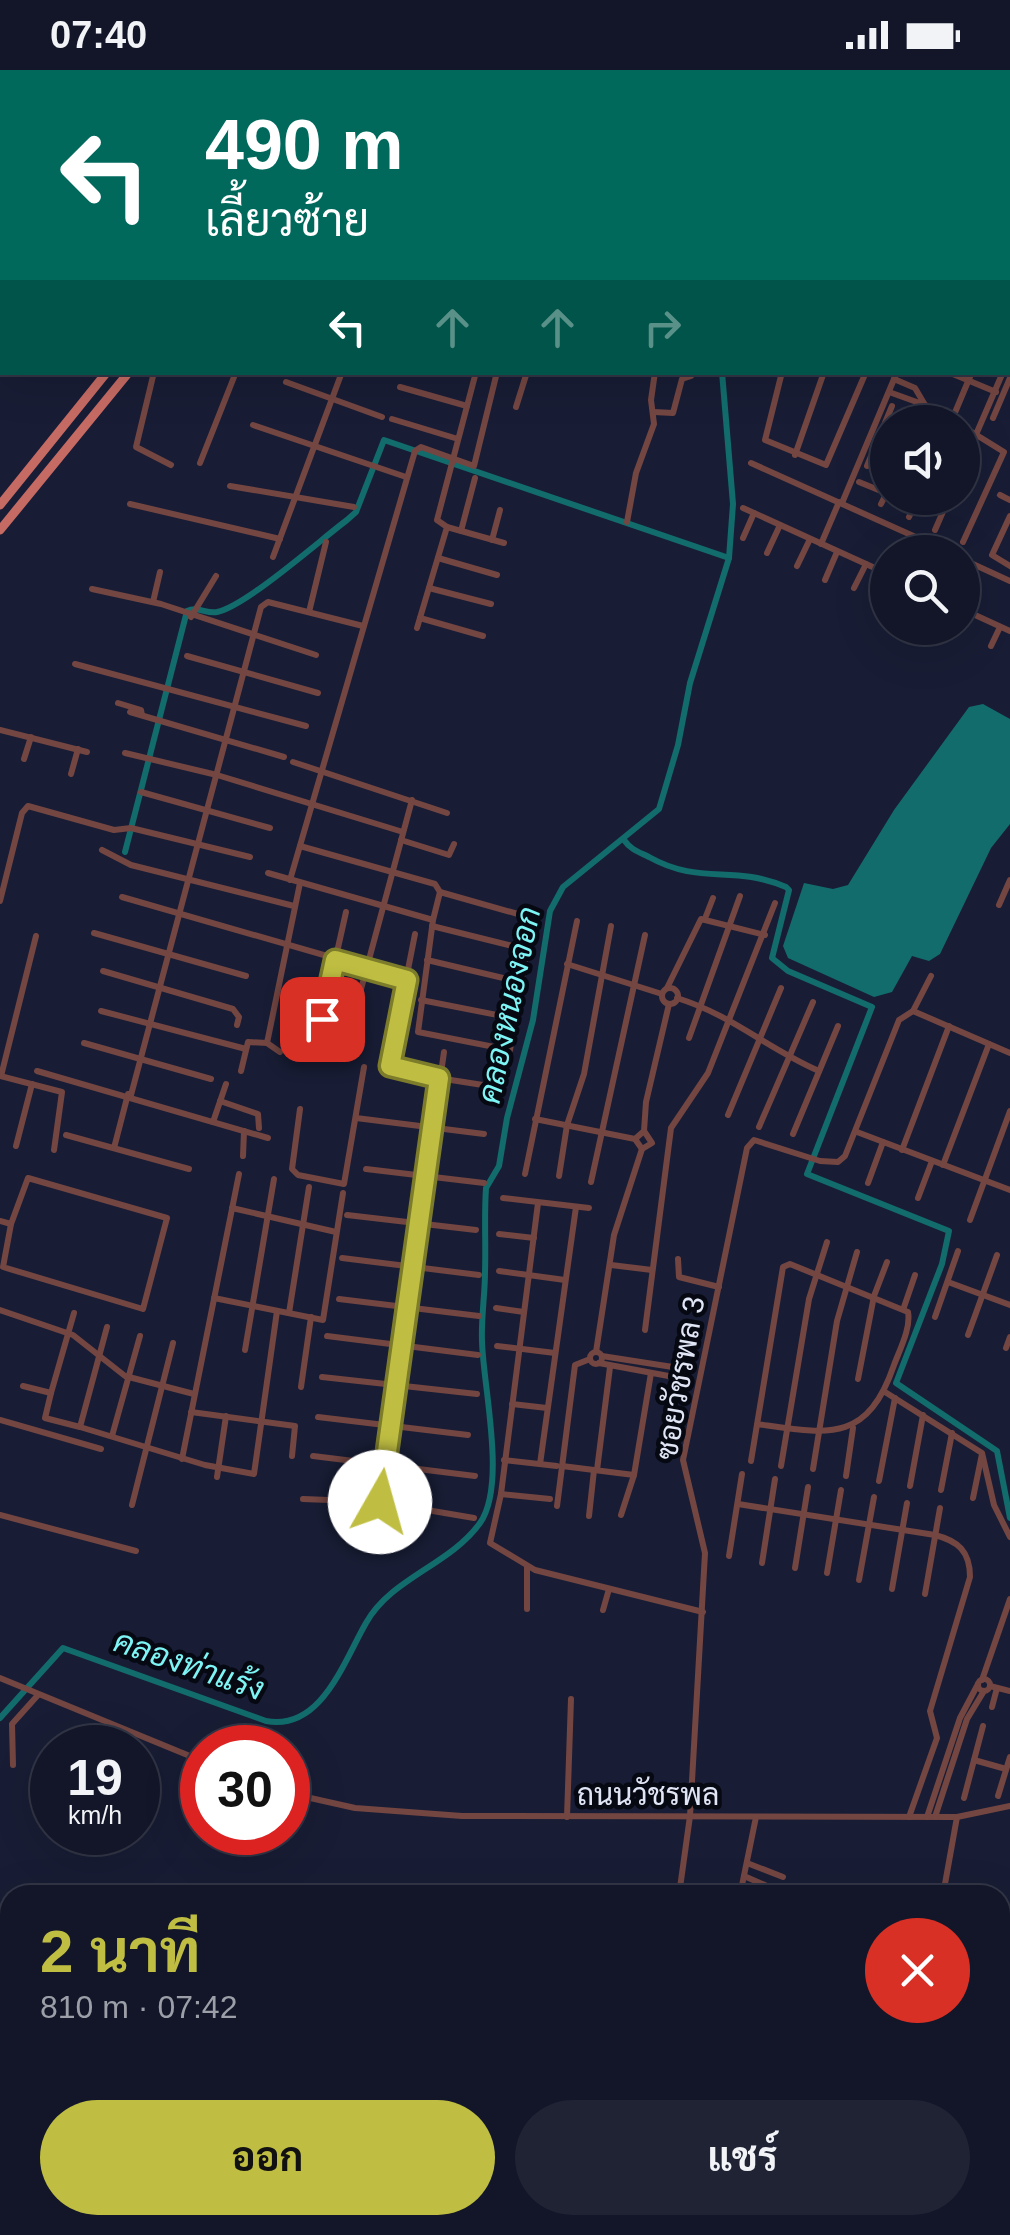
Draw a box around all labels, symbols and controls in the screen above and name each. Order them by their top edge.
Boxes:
text: 07:40 [50,14,147,56]
text: 490 m [205,106,403,184]
icon: left [40,110,170,240]
text: เลี้ยวซ้าย [205,195,369,246]
icon: left [320,300,375,355]
icon: ahead [425,300,480,355]
icon: ahead [530,300,585,355]
icon: right [635,300,690,355]
map controls [870,405,980,645]
button: sound [870,405,980,515]
button: search [870,535,980,645]
water label: คลองหนองจอก [471,903,547,1107]
pin [280,977,365,1062]
icon: arrive [295,992,350,1047]
street label: ซอยวัชรพล 3 [647,1293,711,1462]
position arrow [328,1450,432,1554]
water label: คลองท่าแร้ง [109,1620,270,1707]
speed limit sign: 30 [180,1725,310,1855]
text: 19 [67,1750,123,1806]
street label: ถนนวัชรพล [577,1776,719,1811]
text: km/h [68,1801,122,1829]
text: 2 นาที [40,1918,200,1985]
button: close [865,1918,970,2023]
text: 810 m · 07:42 [40,1989,237,2025]
button: ออก [40,2100,495,2215]
button: แชร์ [515,2100,970,2215]

